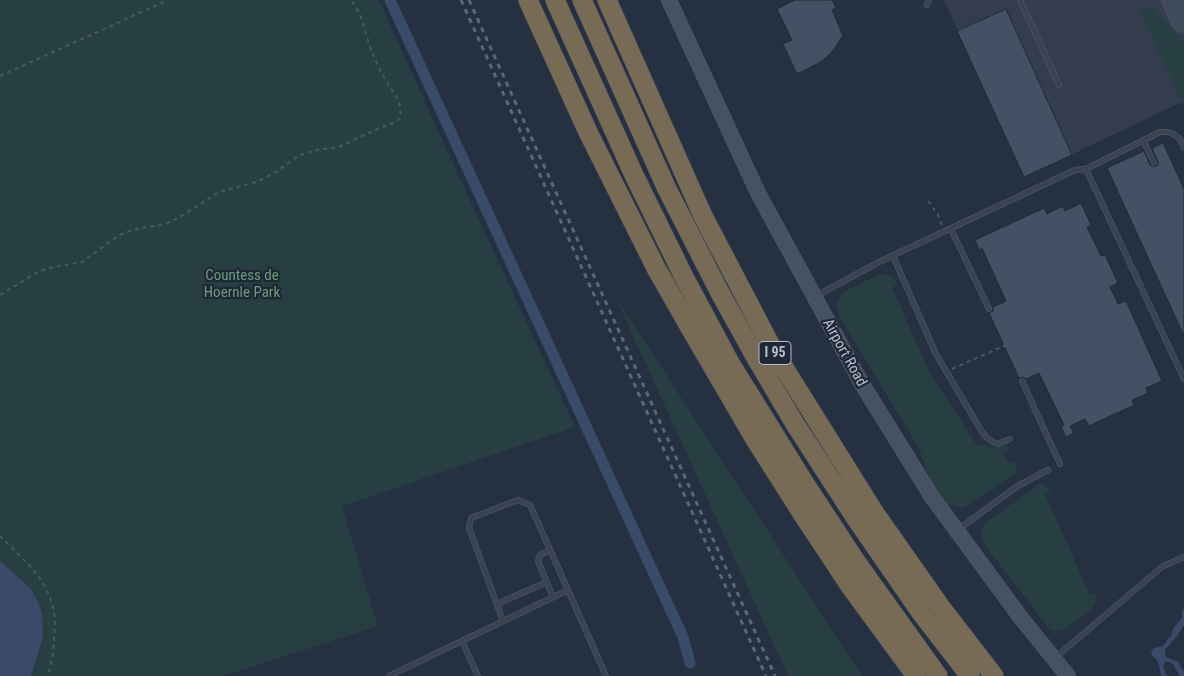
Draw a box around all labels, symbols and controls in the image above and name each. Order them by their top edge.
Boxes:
park label: Countess de Hoernle Park [204,267,280,302]
street label: Airport Road [818,316,870,390]
road number: I 95 [759,342,791,364]

